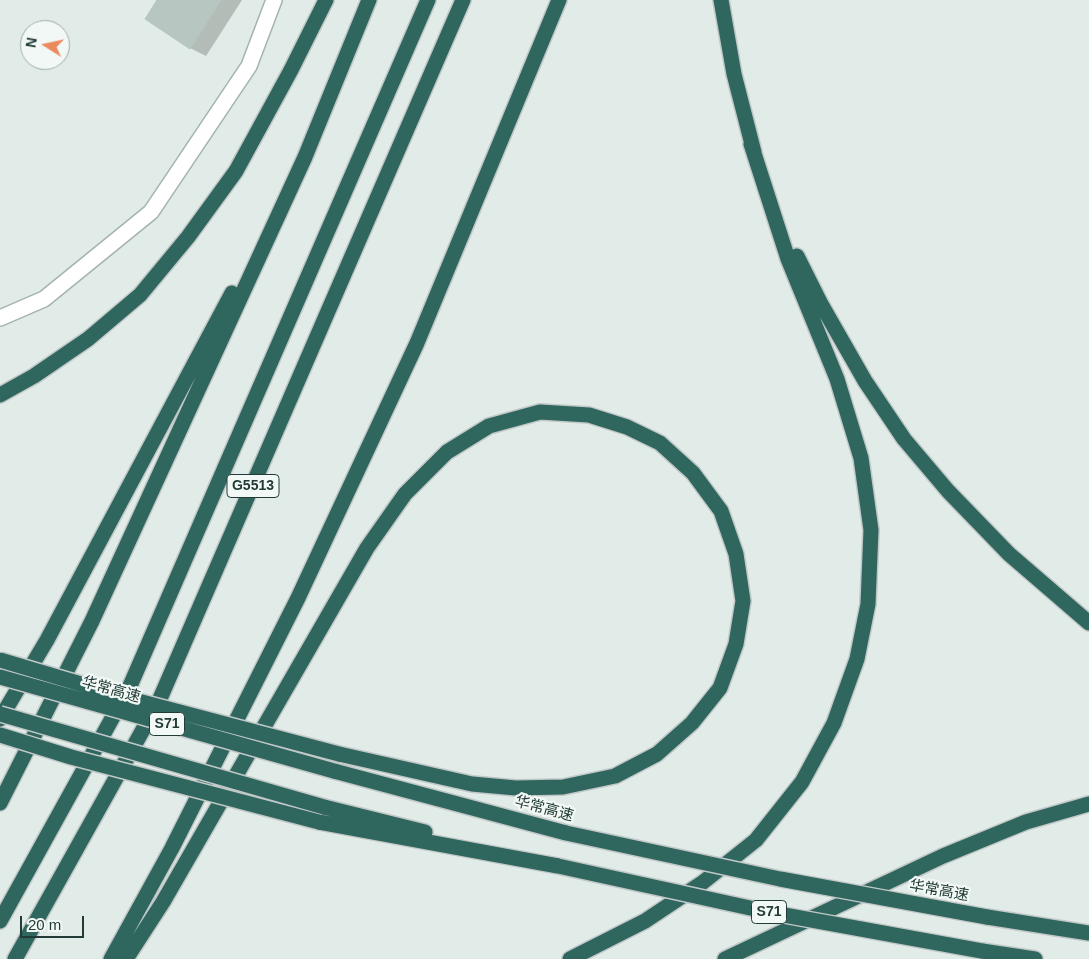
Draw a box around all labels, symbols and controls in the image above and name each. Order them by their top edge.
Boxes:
north arrow [20,20,70,70]
text: N [22,36,40,49]
road number: G5513 [227,474,279,498]
street label: 华常高速 [80,673,142,707]
road number: S71 [150,712,184,736]
street label: 华常高速 [513,793,575,825]
street label: 华常高速 [908,877,970,905]
road number: S71 [752,900,786,924]
scale bar [22,906,86,938]
text: 20 m [28,916,61,933]

